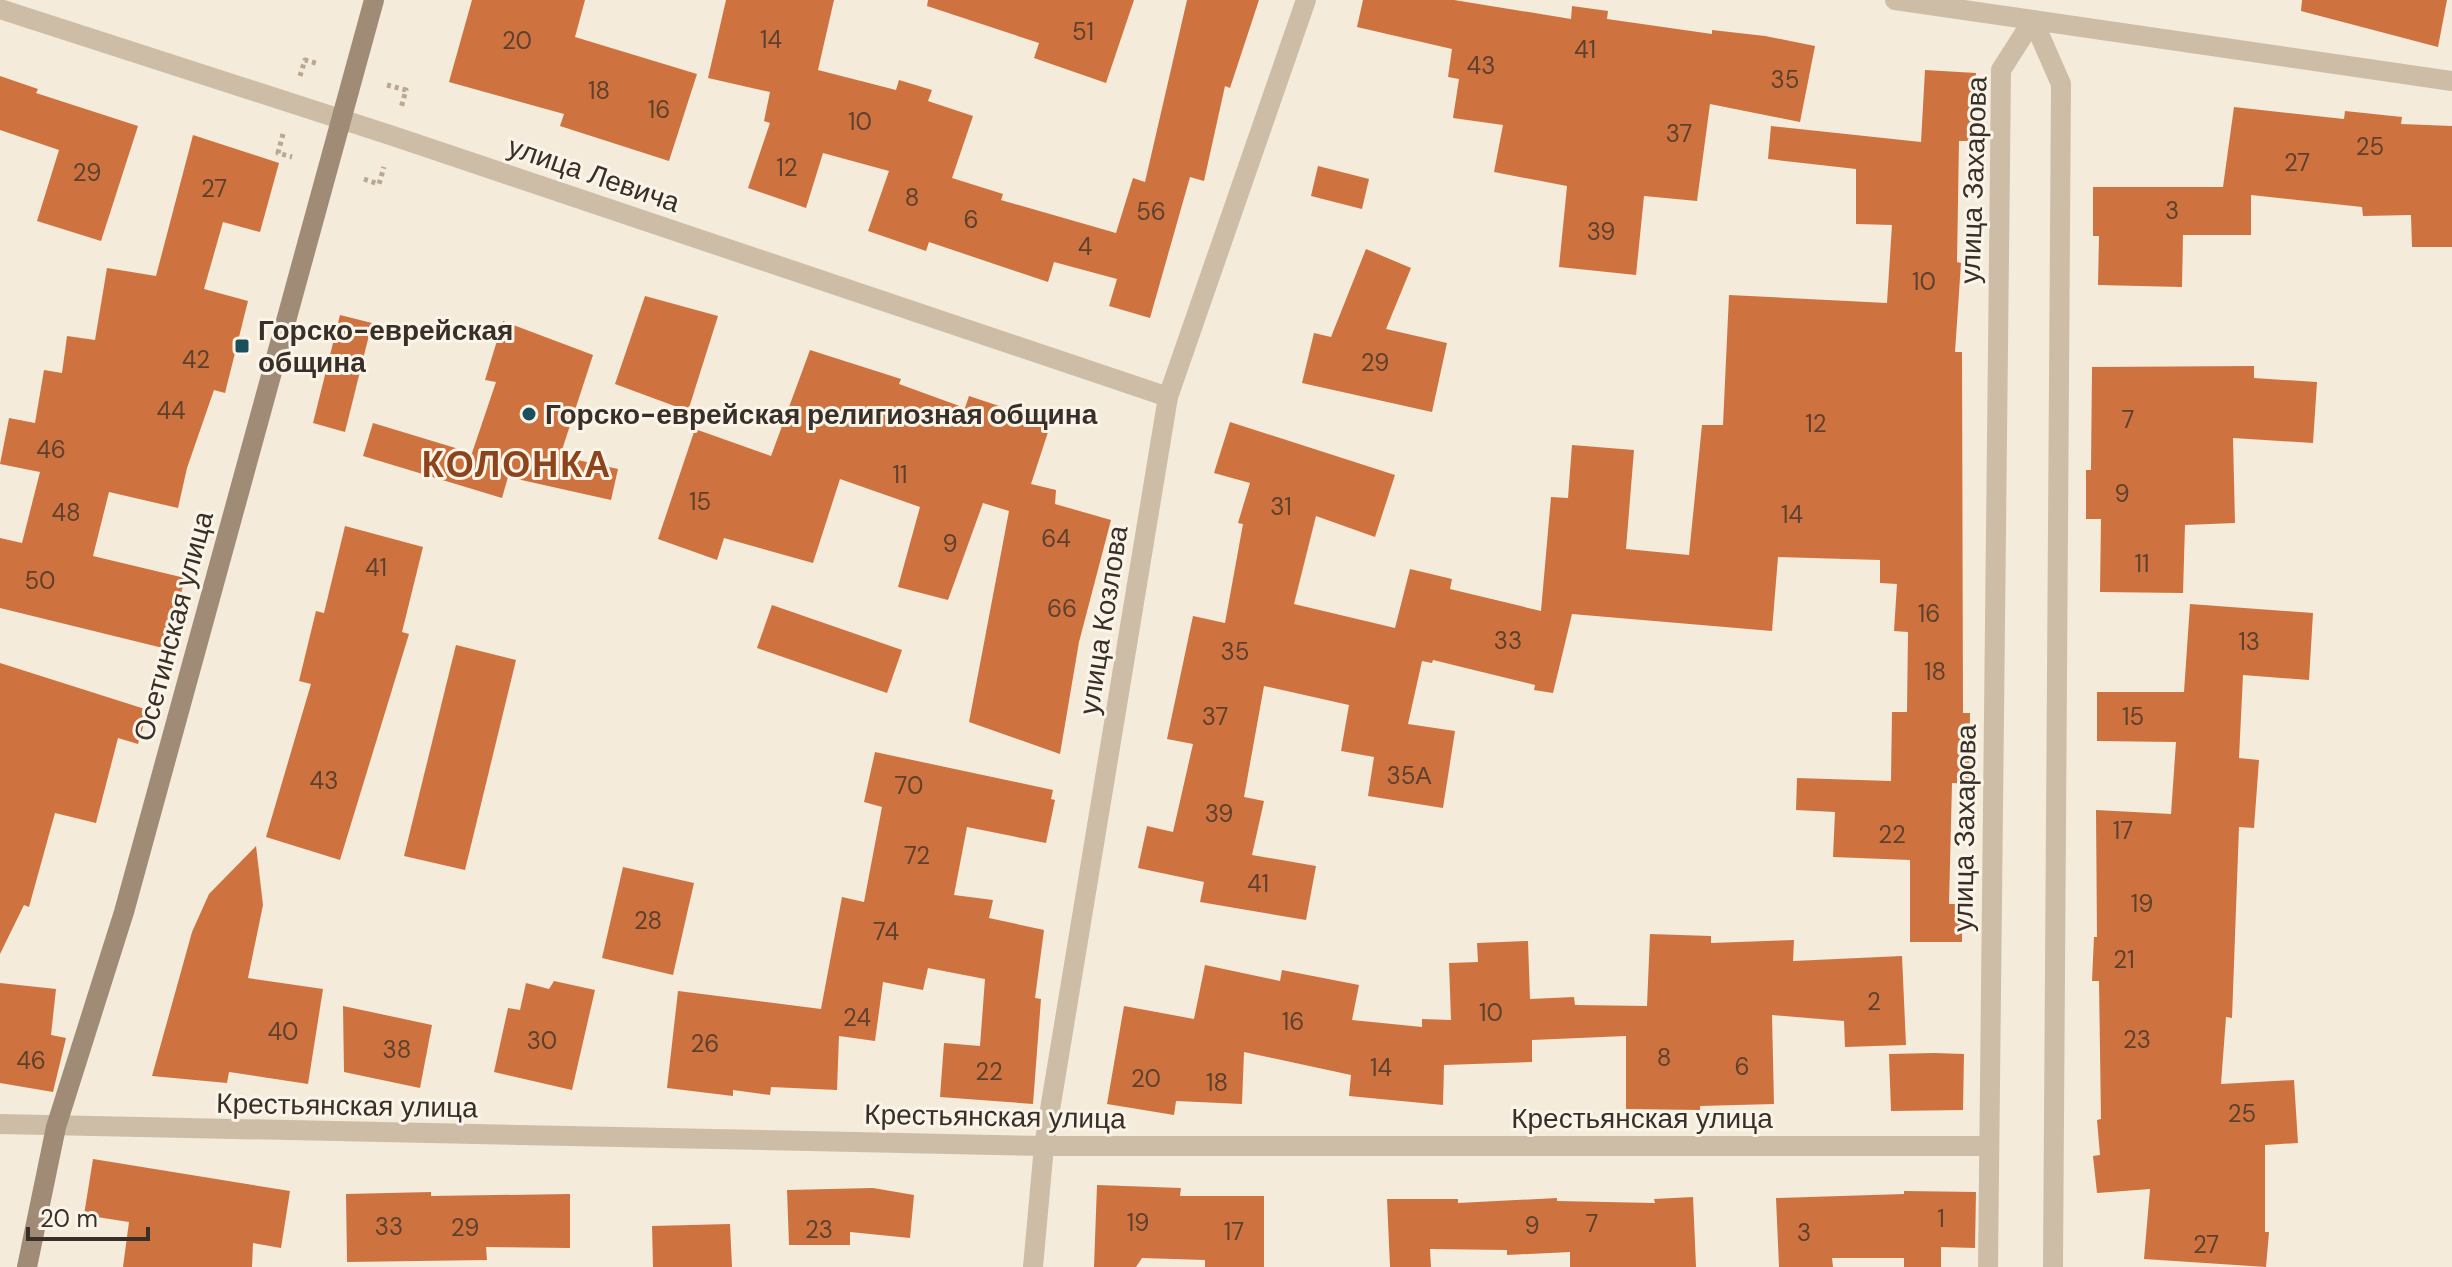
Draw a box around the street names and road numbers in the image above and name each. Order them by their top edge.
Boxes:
street label: улица Захарова [1951,75,1996,284]
street label: улица Левича [503,128,685,221]
street label: Осетинская улица [125,507,222,745]
street label: улица Козлова [1070,523,1137,717]
street label: улица Захарова [1944,724,1985,932]
street label: Крестьянская улица [216,1085,478,1126]
street label: Крестьянская улица [864,1096,1126,1137]
street label: Крестьянская улица [1511,1100,1773,1137]

